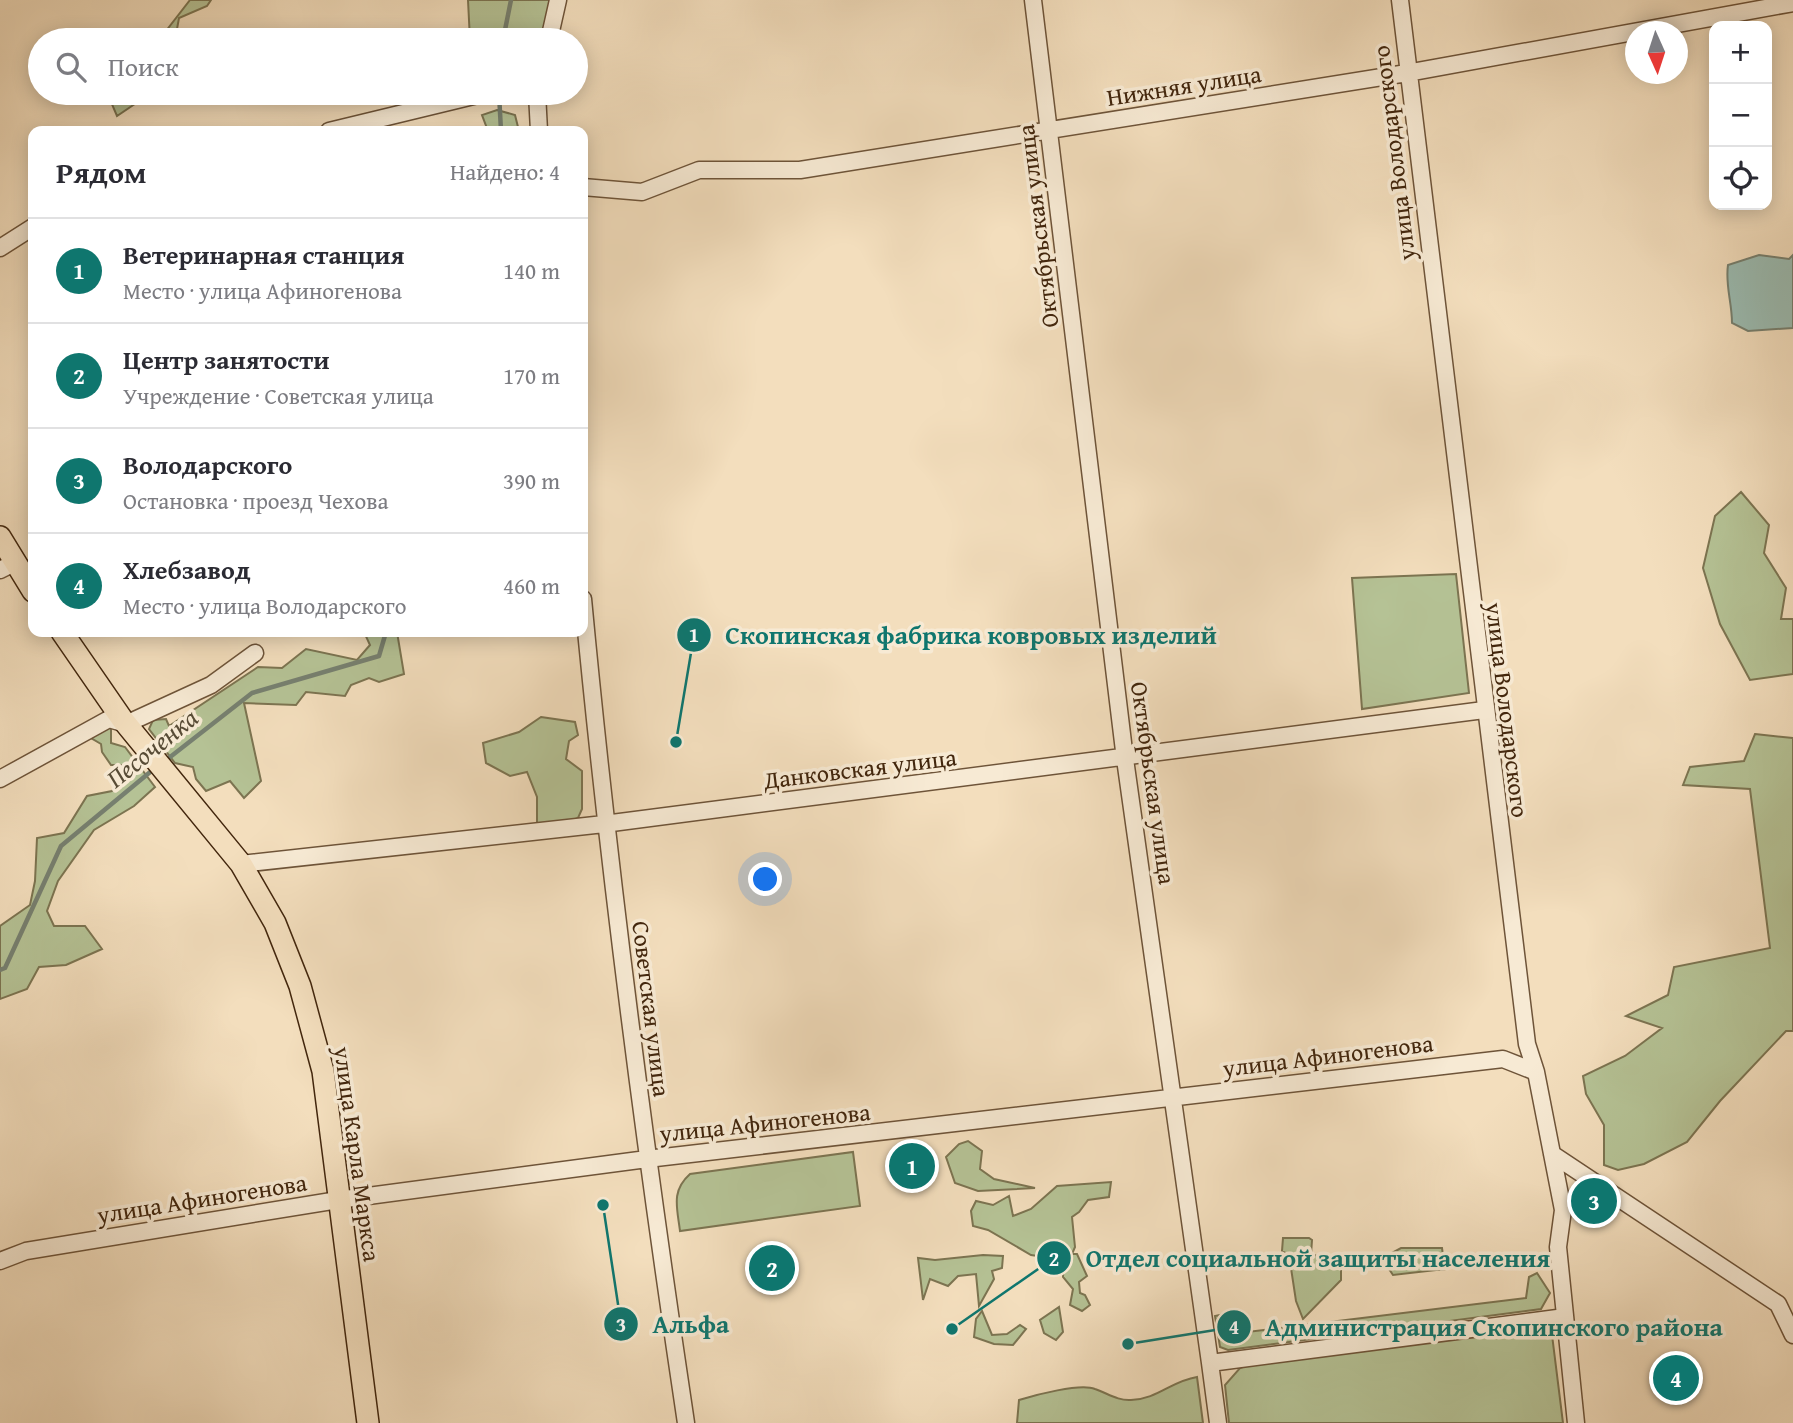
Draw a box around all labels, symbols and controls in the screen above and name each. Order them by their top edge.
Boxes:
north arrow [1625,21,1688,84]
map controls [1709,21,1772,210]
button: + [1709,21,1772,84]
search box [28,28,588,105]
street label: улица Володарского [1363,43,1424,264]
text: Поиск [108,47,179,86]
icon: search [52,48,90,86]
street label: Нижняя улица [1104,56,1264,115]
button: − [1709,84,1772,147]
street label: Октябрьская улица [1008,122,1067,330]
button: locate [1709,147,1772,210]
text: Рядом [56,150,147,194]
text: Найдено: 4 [450,155,560,188]
text: Ветеринарная станция [123,235,404,274]
text: 1 [73,254,85,287]
text: 140 m [503,254,560,287]
text: Место · улица Афиногенова [123,274,402,307]
text: Центр занятости [123,340,330,379]
text: 2 [73,359,85,392]
text: 170 m [503,359,560,392]
text: Учреждение · Советская улица [123,379,434,412]
text: Володарского [123,445,292,484]
text: 3 [73,464,85,497]
text: 390 m [503,464,560,497]
text: Остановка · проезд Чехова [123,484,388,517]
text: Хлебзавод [123,550,251,589]
text: 4 [73,569,85,602]
text: 460 m [503,569,560,602]
text: Место · улица Володарского [123,589,406,622]
street label: улица Володарского [1477,599,1538,820]
callout: Скопинская фабрика ковровых изделий [676,611,1230,658]
text: Скопинская фабрика ковровых изделий [725,615,1217,654]
text: 1 [689,619,699,650]
street label: Октябрьская улица [1122,679,1185,887]
water label: Песоченка [97,698,206,797]
street label: Данковская улица [761,739,959,798]
your location [748,862,782,896]
street label: Советская улица [623,919,680,1099]
street label: улица Афиногенова [1220,1025,1436,1086]
street label: улица Карла Маркса [325,1043,390,1264]
street label: улица Афиногенова [657,1094,873,1151]
pin: 1 [889,1140,935,1192]
street label: улица Афиногенова [94,1165,310,1233]
pin: 3 [1571,1175,1617,1227]
callout: Отдел социальной защиты населения [1037,1235,1564,1282]
text: Отдел социальной защиты населения [1086,1238,1550,1277]
pin: 2 [749,1242,795,1294]
text: 2 [1049,1243,1059,1274]
callout: Альфа [603,1301,743,1348]
callout: Администрация Скопинского района [1216,1303,1737,1350]
text: Альфа [653,1304,730,1343]
text: Администрация Скопинского района [1265,1307,1724,1346]
text: 3 [616,1309,626,1340]
text: 4 [1229,1311,1240,1342]
pin: 4 [1653,1352,1699,1404]

